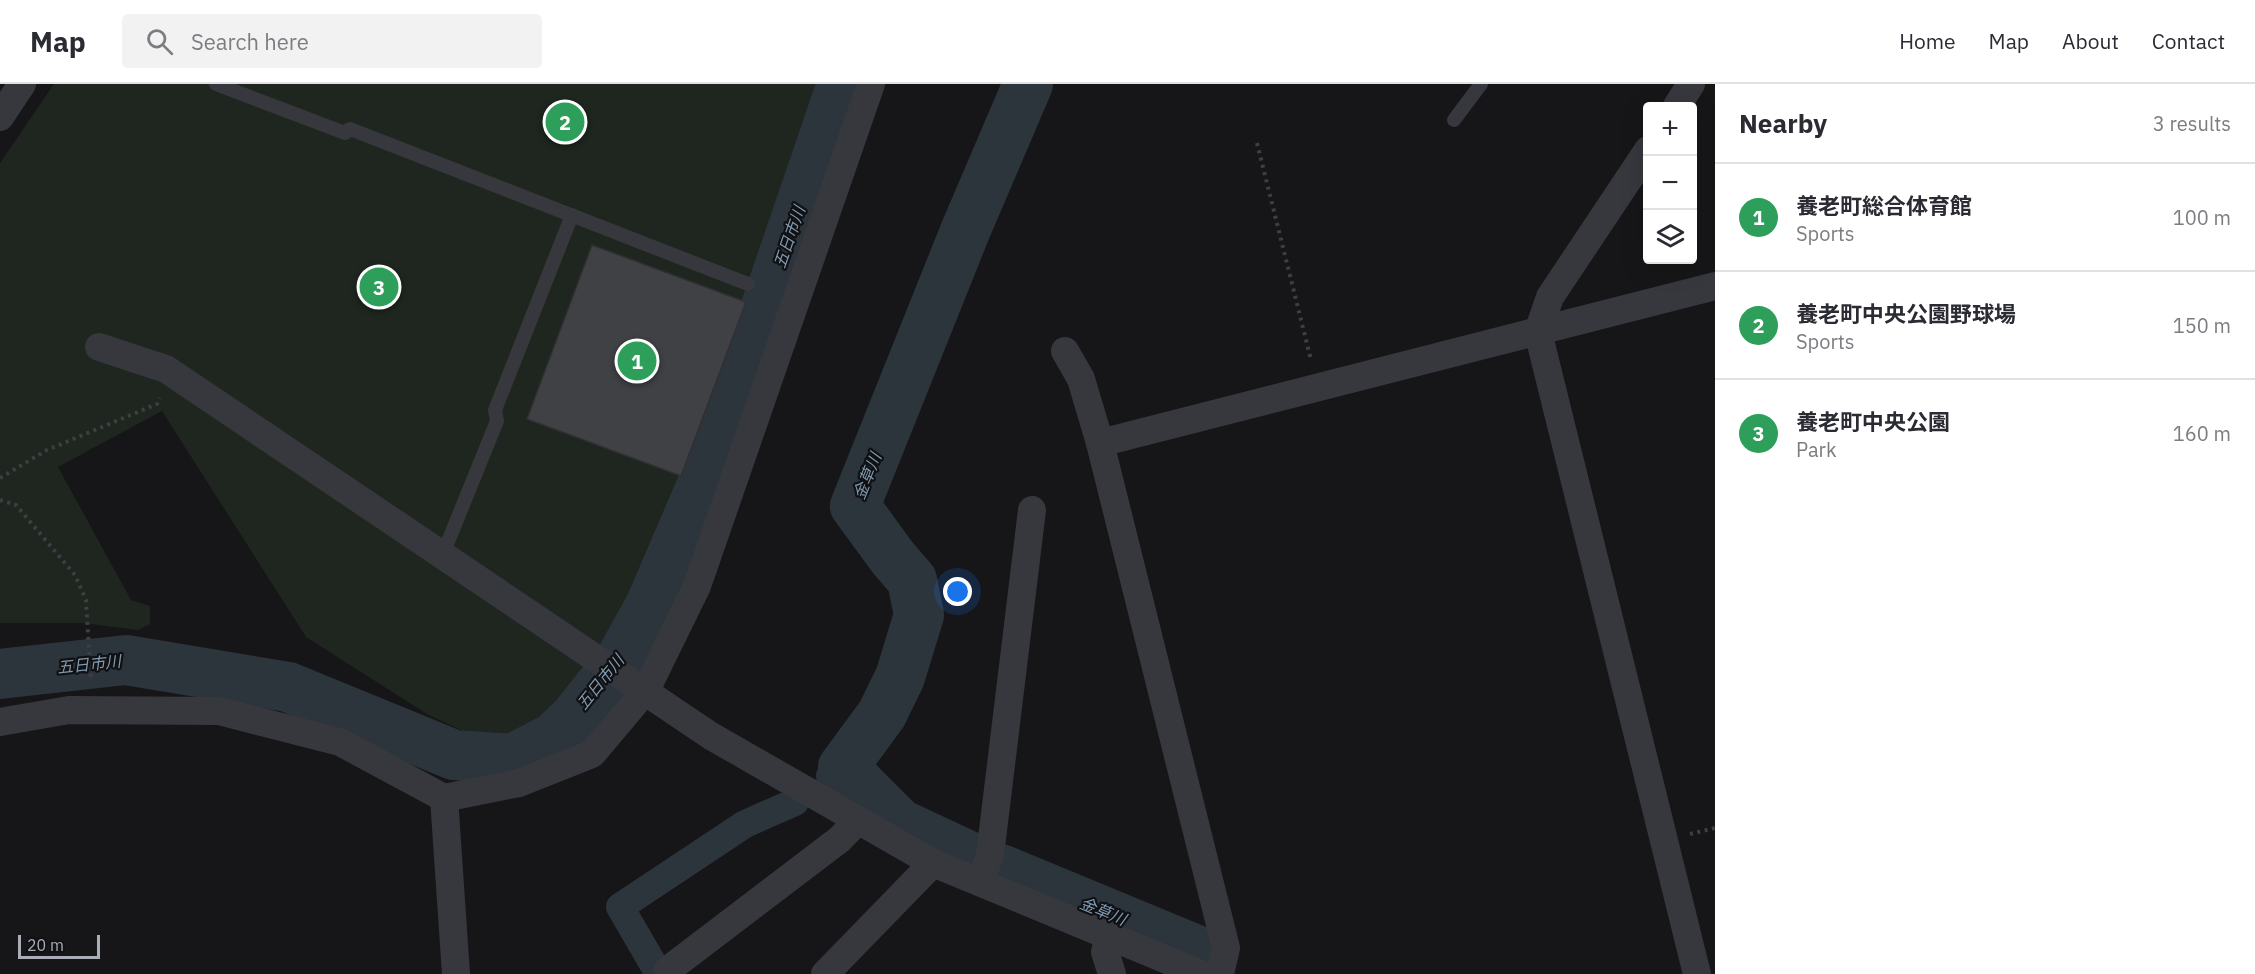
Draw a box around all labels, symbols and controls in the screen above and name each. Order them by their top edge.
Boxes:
search box [122,14,542,68]
text: Map [30,23,86,60]
icon: search [143,25,176,58]
text: Search here [191,27,309,56]
text: Home [1899,27,1956,55]
text: Map [1989,27,2029,55]
text: About [2062,27,2119,55]
text: Contact [2152,27,2225,55]
pin: 2 [546,99,584,144]
map controls [1643,102,1697,264]
button: + [1643,102,1697,156]
text: Nearby [1739,106,1827,140]
text: 3 results [2153,110,2231,137]
button: − [1643,156,1697,210]
text: 養老町総合体育館 [1796,191,1972,220]
water label: 五日市川 [769,202,810,271]
text: 1 [1753,204,1765,231]
text: 100 m [2173,204,2231,231]
button: layers [1643,210,1697,264]
text: Sports [1796,220,1855,247]
pin: 3 [360,264,398,310]
text: 養老町中央公園野球場 [1796,299,2016,328]
text: 2 [1753,312,1765,339]
text: 150 m [2173,312,2231,339]
text: Sports [1796,328,1855,355]
pin: 1 [618,338,656,384]
text: 養老町中央公園 [1796,407,1950,436]
text: 3 [1753,420,1765,447]
text: 160 m [2173,420,2231,447]
text: Park [1796,436,1836,463]
water label: 金草川 [849,448,886,502]
your location [943,577,972,606]
water label: 五日市川 [572,649,629,713]
water label: 五日市川 [56,651,124,677]
water label: 金草川 [1077,893,1131,930]
scale bar [18,932,100,960]
text: 20 m [27,935,64,955]

